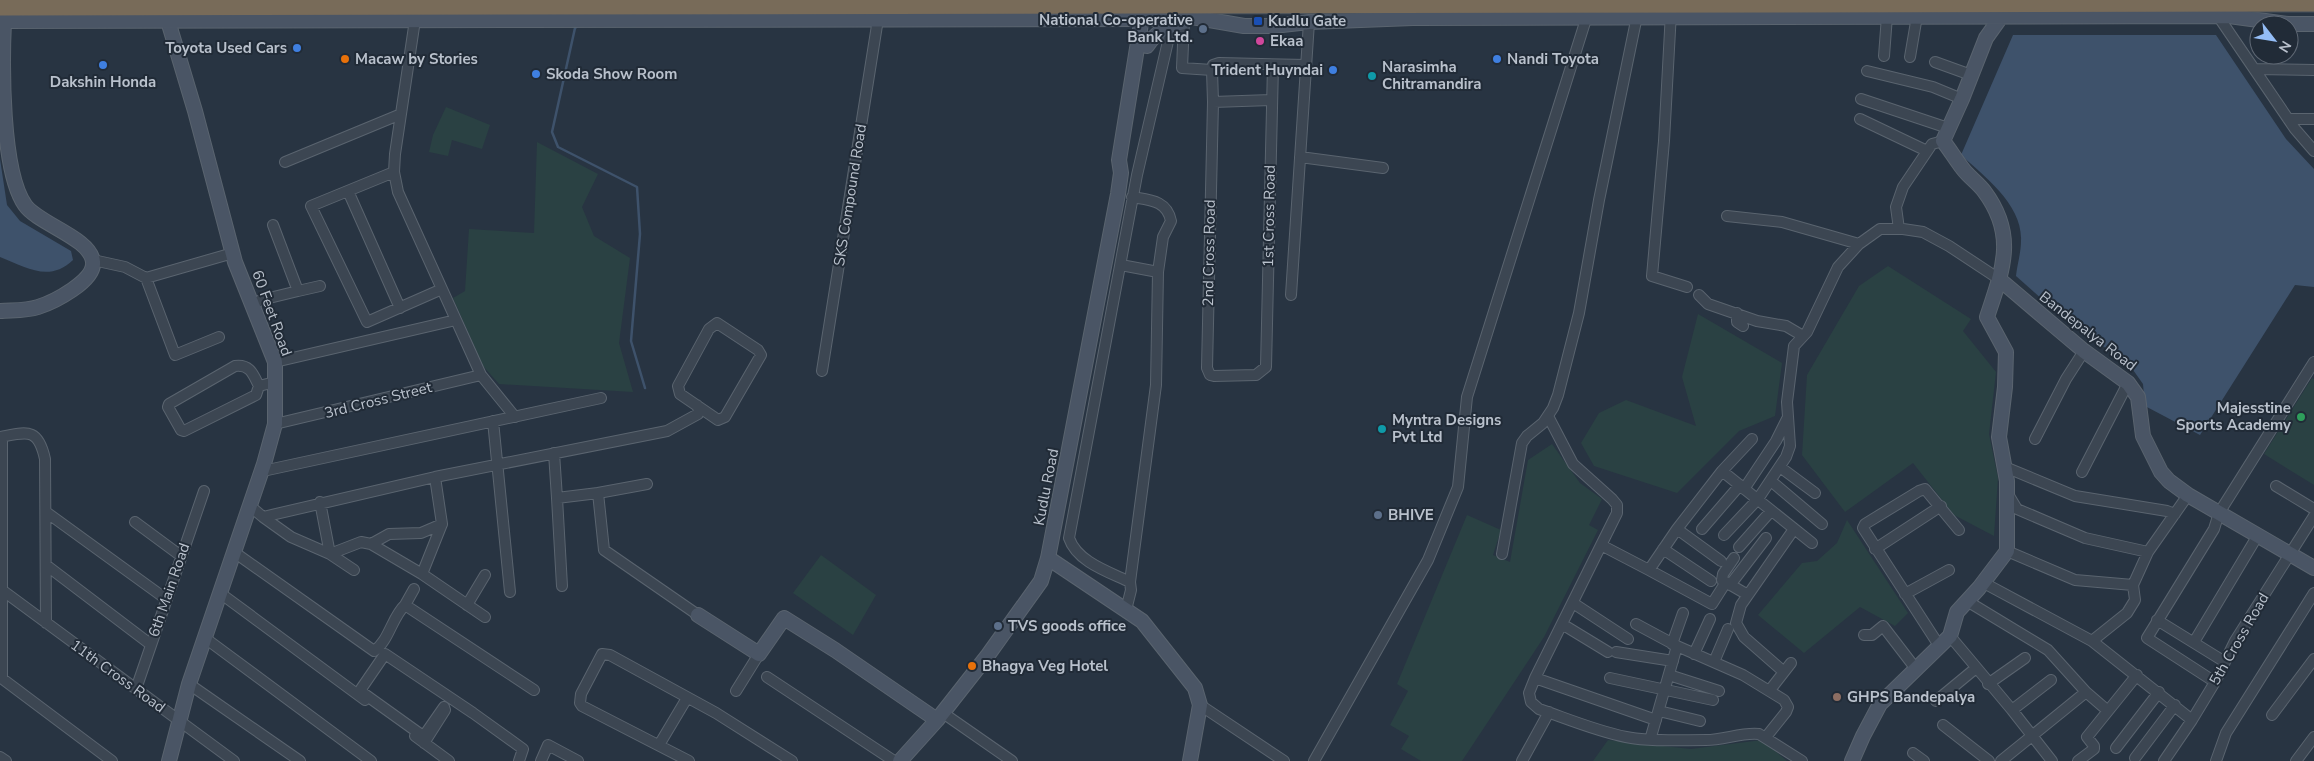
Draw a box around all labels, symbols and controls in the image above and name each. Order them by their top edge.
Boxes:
place label: National Co-operative Bank Ltd. [1039,10,1193,47]
place label: Kudlu Gate [1268,11,1346,31]
marker: Kudlu Gate [1252,15,1264,27]
north arrow [2249,15,2299,65]
marker: National Co-operative Bank Ltd. [1197,23,1209,35]
place label: Ekaa [1270,31,1303,51]
marker: Ekaa [1254,35,1266,47]
text: N [2274,37,2296,56]
place label: Toyota Used Cars [165,38,287,58]
marker: Toyota Used Cars [291,42,303,54]
place label: Macaw by Stories [355,49,478,69]
place label: Nandi Toyota [1507,49,1599,69]
marker: Macaw by Stories [339,53,351,65]
marker: Nandi Toyota [1491,53,1503,65]
place label: Narasimha Chitramandira [1382,57,1482,94]
marker: Dakshin Honda [97,59,109,71]
place label: Trident Huyndai [1211,60,1323,80]
place label: Skoda Show Room [546,64,677,84]
marker: Trident Huyndai [1327,64,1339,76]
marker: Skoda Show Room [530,68,542,80]
marker: Narasimha Chitramandira [1366,70,1378,82]
place label: Dakshin Honda [50,72,156,92]
street label: SKS Compound Road [829,123,871,267]
street label: 1st Cross Road [1258,165,1280,267]
street label: 2nd Cross Road [1198,199,1220,307]
street label: 60 Feet Road [247,267,297,359]
street label: Bandepalya Road [2035,287,2141,375]
street label: 3rd Cross Street [322,377,434,423]
place label: Majesstine Sports Academy [2176,398,2291,435]
place label: Myntra Designs Pvt Ltd [1392,410,1501,447]
marker: Majesstine Sports Academy [2295,411,2307,423]
marker: Myntra Designs Pvt Ltd [1376,423,1388,435]
street label: Kudlu Road [1029,447,1063,527]
place label: BHIVE [1388,505,1434,525]
marker: BHIVE [1372,509,1384,521]
street label: 6th Main Road [144,540,194,640]
street label: 5th Cross Road [2204,589,2274,689]
place label: TVS goods office [1008,616,1126,636]
marker: TVS goods office [992,620,1004,632]
street label: 11th Cross Road [67,635,169,717]
place label: Bhagya Veg Hotel [982,656,1108,676]
marker: Bhagya Veg Hotel [966,660,978,672]
place label: GHPS Bandepalya [1847,687,1975,707]
marker: GHPS Bandepalya [1831,691,1843,703]

